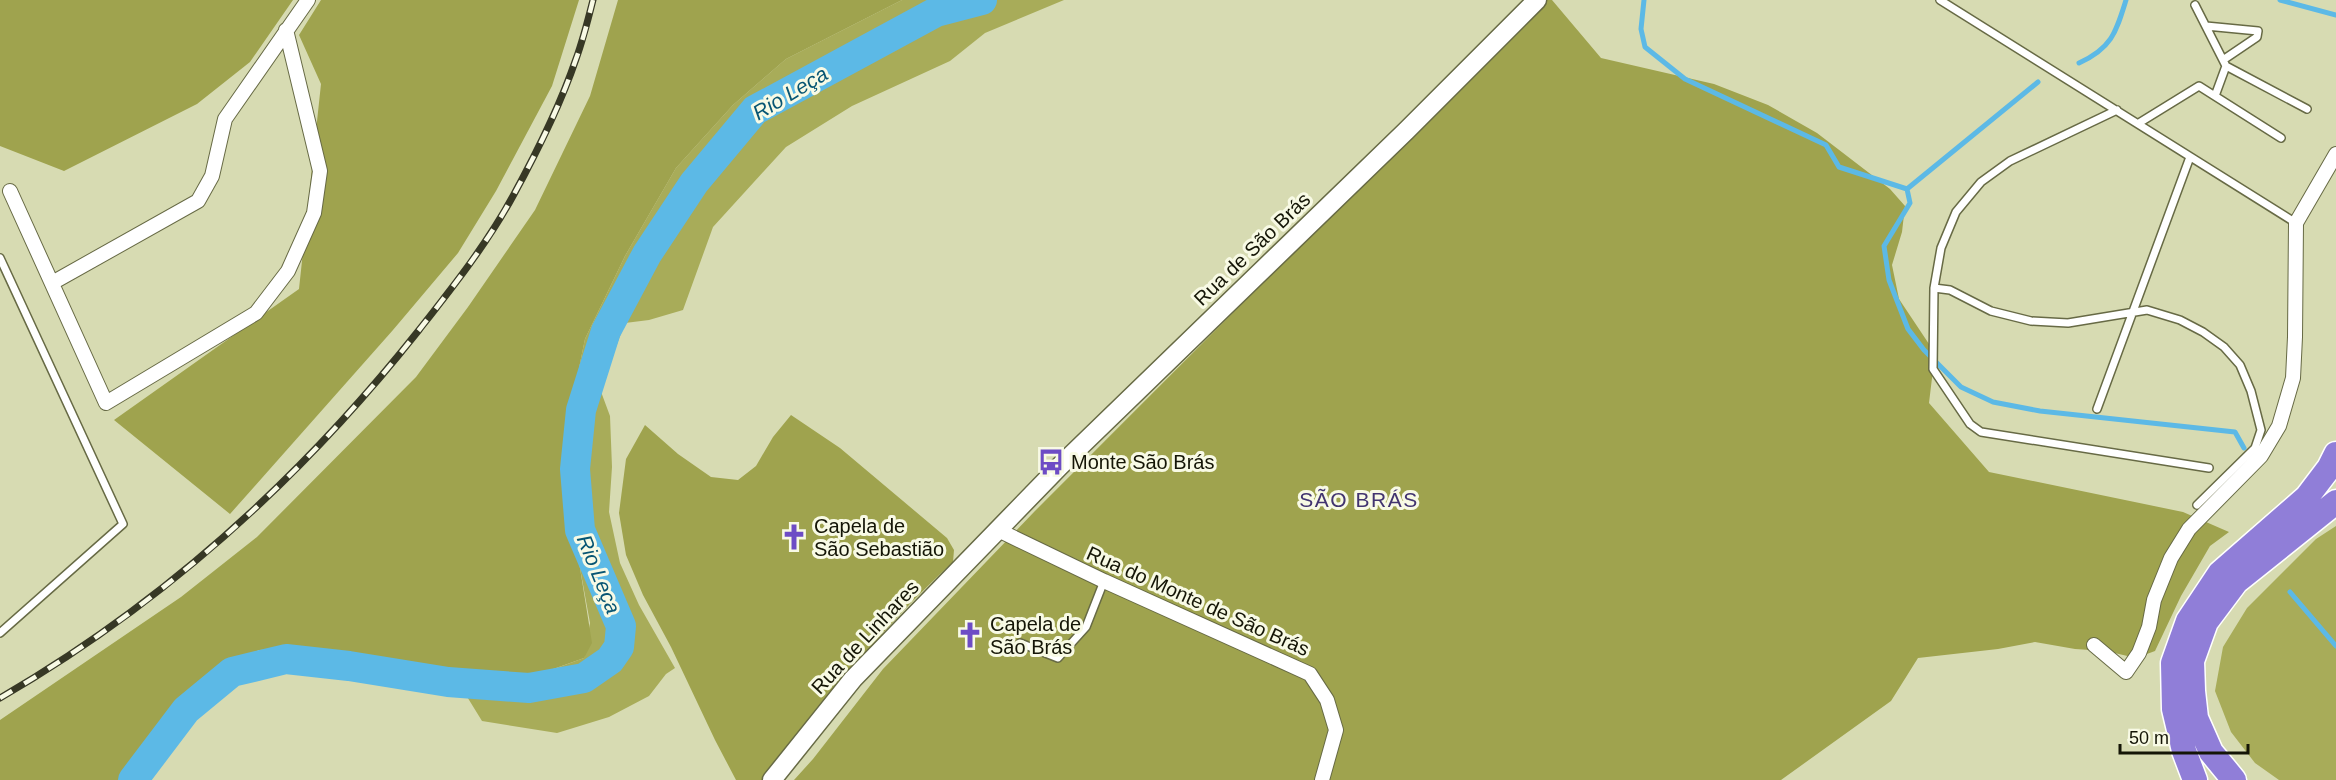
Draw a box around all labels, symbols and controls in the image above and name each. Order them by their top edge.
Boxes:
water label: Rio Leça [749,62,831,124]
street label: Rua de São Brás [1190,188,1314,310]
bus stop icon: Monte São Brás [1036,447,1066,477]
place label: Monte São Brás [1071,451,1214,473]
district label: SÃO BRÁS [1299,488,1419,511]
place label: Capela de São Sebastião [814,515,944,560]
church icon: Capela de São Sebastião [779,522,809,552]
water label: Rio Leça [573,531,625,617]
street label: Rua do Monte de São Brás [1083,542,1313,660]
street label: Rua de Linhares [807,576,923,698]
place label: Capela de São Brás [990,613,1081,658]
church icon: Capela de São Brás [955,620,985,650]
scale bar [2120,717,2248,755]
text: 50 m [2129,728,2169,748]

